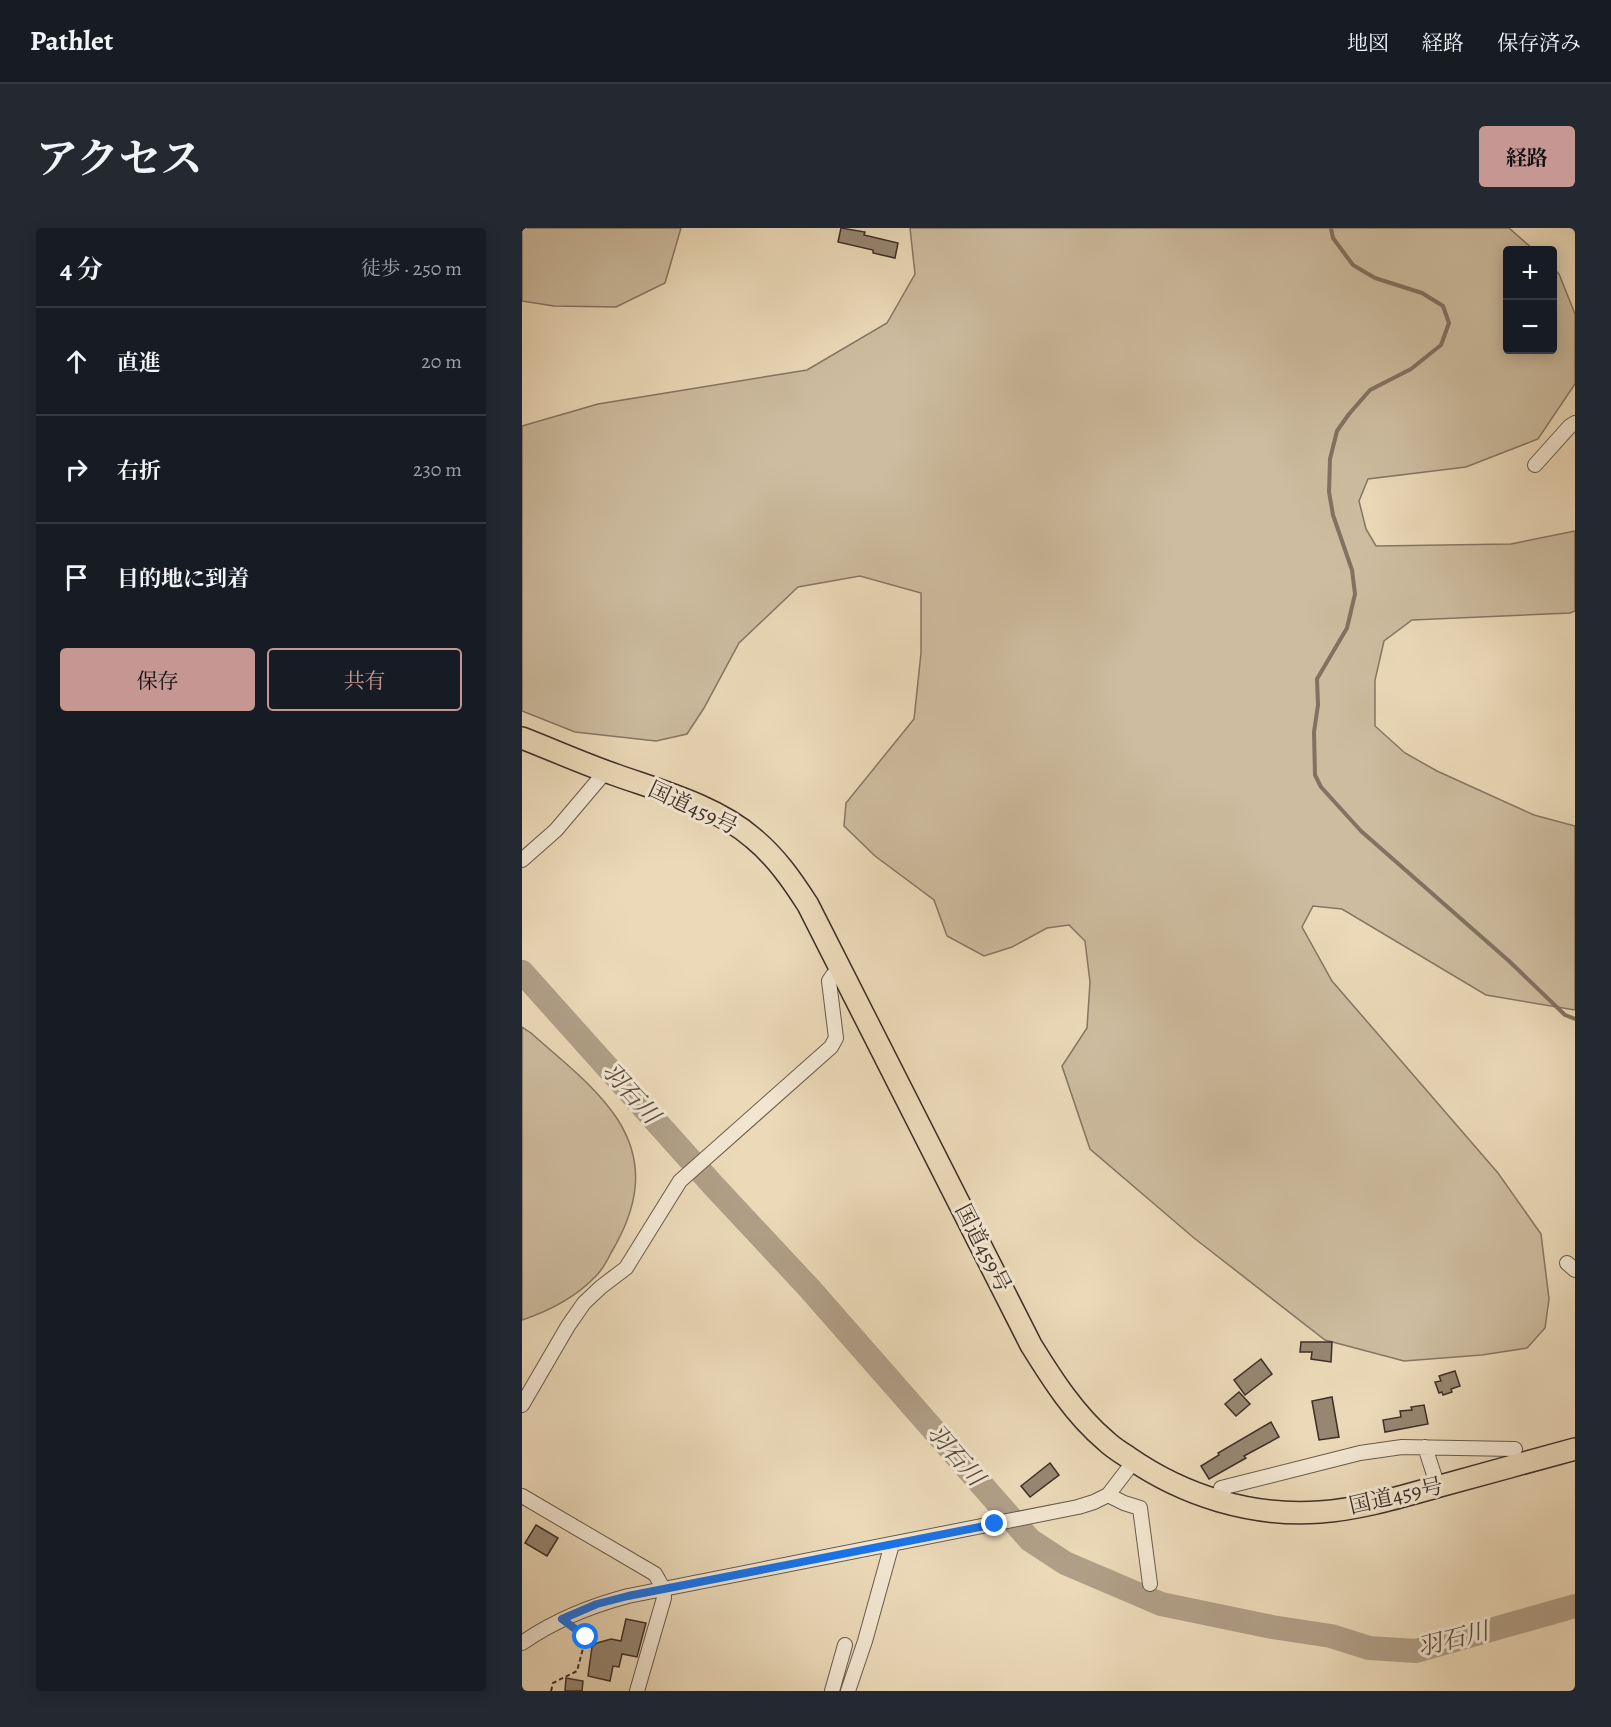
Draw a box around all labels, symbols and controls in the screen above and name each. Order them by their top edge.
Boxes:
text: Pathlet [30,22,113,60]
text: 地図 [1347,29,1389,57]
text: 経路 [1422,29,1464,57]
text: 保存済み [1497,29,1581,57]
button: 経路 [1479,126,1575,187]
text: アクセス [36,130,203,187]
map controls [1503,246,1557,354]
button: + [1503,246,1557,300]
text: 4 分 [60,252,103,287]
text: 徒歩 · 250 m [361,255,462,282]
button: − [1503,300,1557,354]
icon: ahead [60,345,93,378]
text: 直進 [117,348,161,378]
text: 20 m [421,348,462,375]
icon: right [60,453,93,486]
text: 右折 [117,456,161,486]
text: 230 m [413,456,462,483]
icon: arrive [60,561,93,594]
text: 目的地に到着 [117,564,249,594]
button: 保存 [60,648,255,711]
button: 共有 [267,648,462,711]
street label: 国道459号 [643,774,743,842]
water label: 羽石川 [595,1056,669,1133]
street label: 国道459号 [948,1199,1018,1297]
water label: 羽石川 [920,1417,994,1495]
street label: 国道459号 [1346,1471,1446,1521]
route end [981,1510,1007,1536]
water label: 羽石川 [1414,1614,1495,1663]
route start [572,1623,598,1649]

